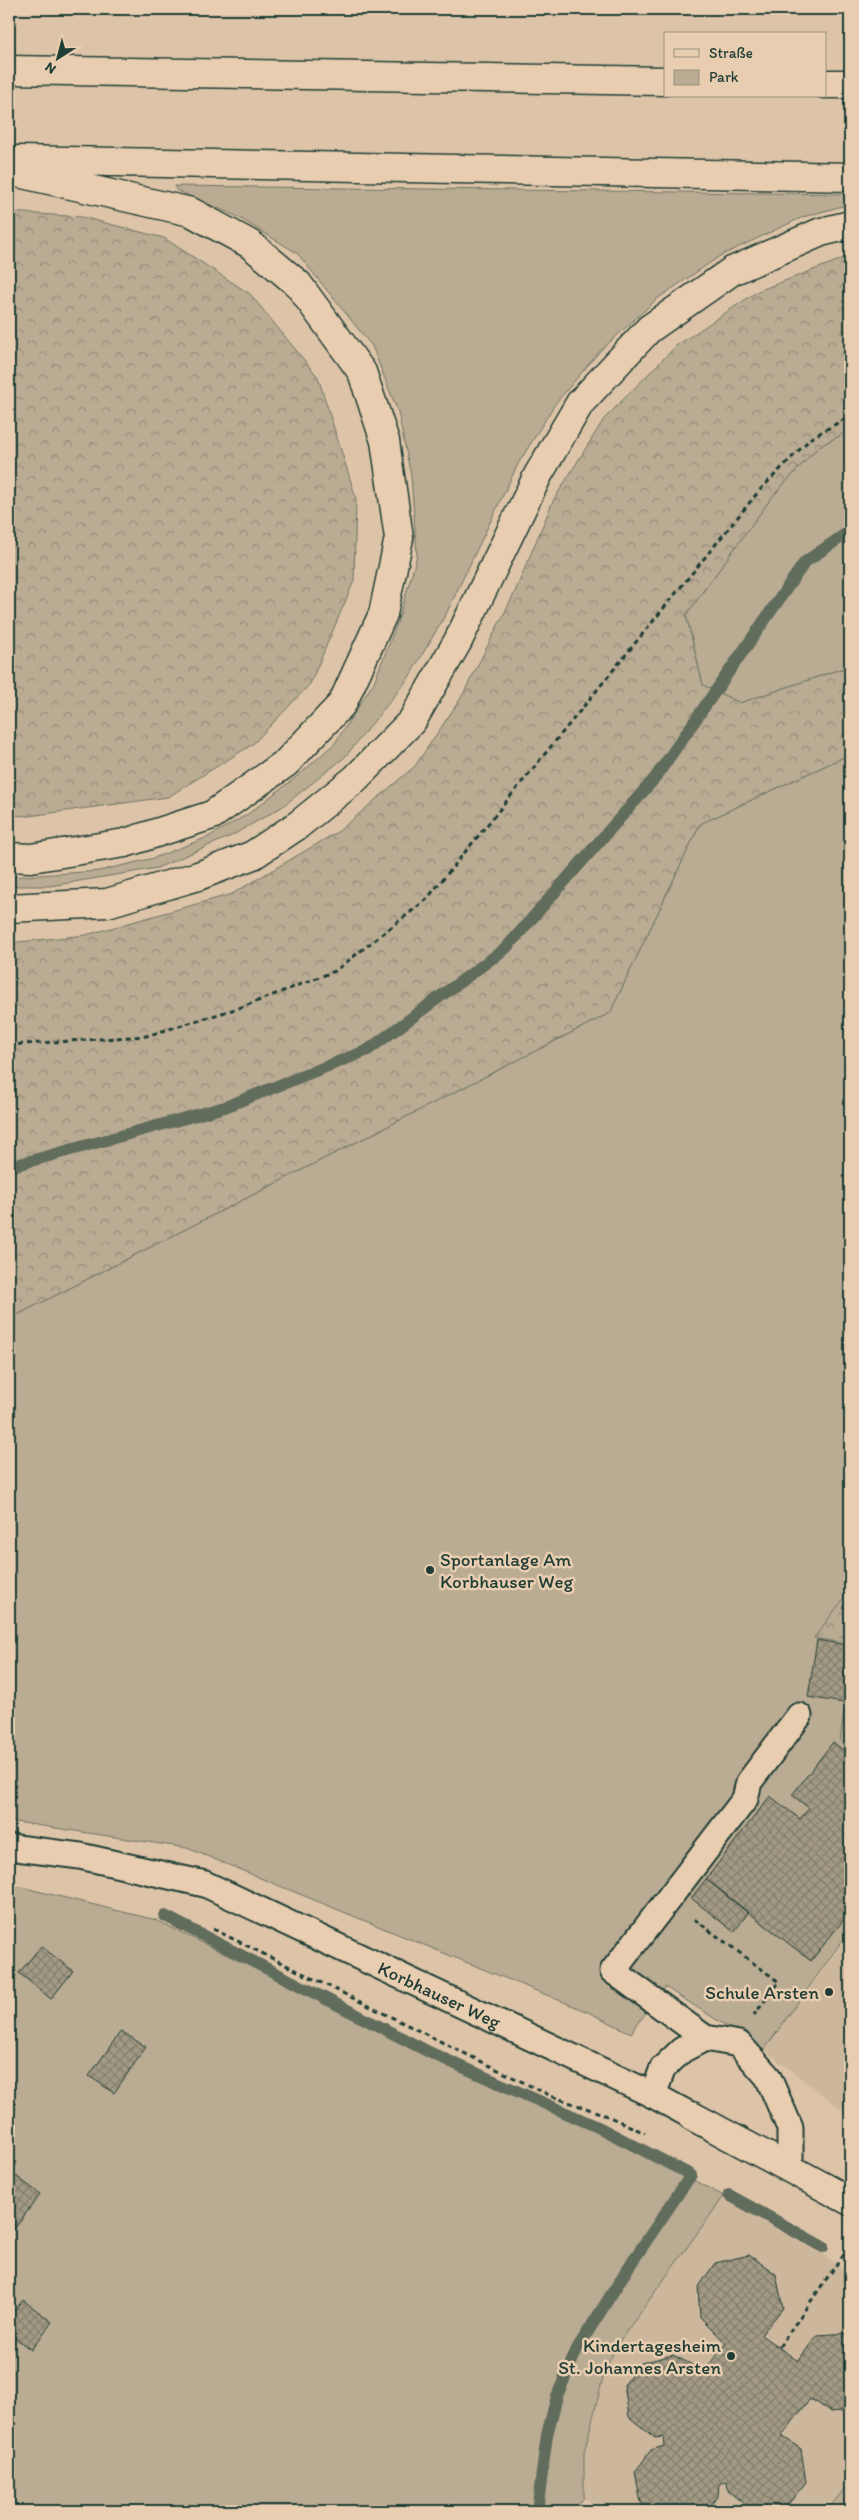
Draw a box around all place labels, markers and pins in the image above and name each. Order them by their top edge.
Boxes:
place label: Sportanlage Am Korbhauser Weg [440,1548,573,1593]
marker: Sportanlage Am Korbhauser Weg [424,1564,436,1576]
place label: Schule Arsten [705,1981,819,2004]
marker: Schule Arsten [823,1986,835,1998]
place label: Kindertagesheim St. Johannes Arsten [558,2334,722,2379]
marker: Kindertagesheim St. Johannes Arsten [725,2350,737,2362]

